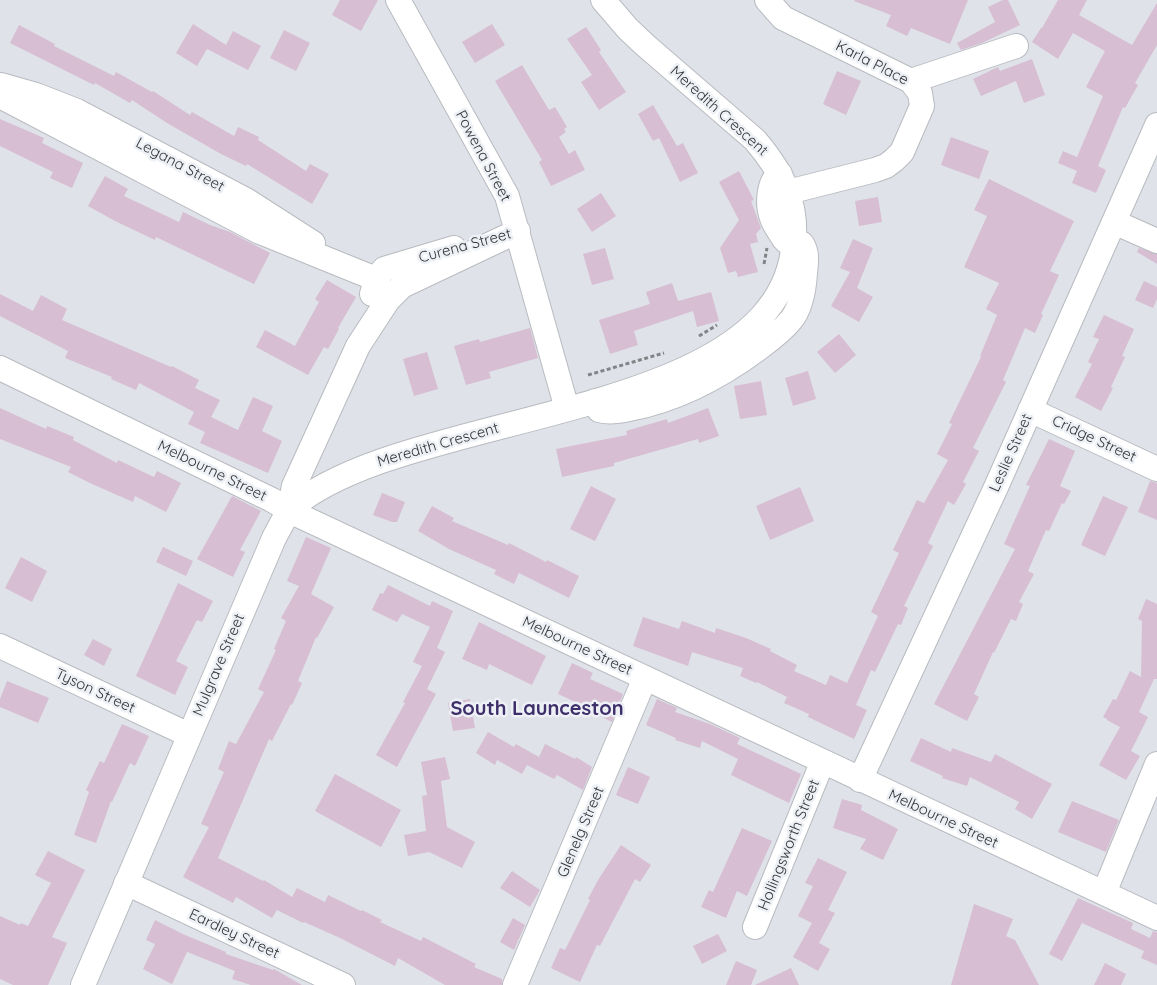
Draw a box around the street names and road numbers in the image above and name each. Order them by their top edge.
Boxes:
street label: Karla Place [833,37,911,89]
street label: Meredith Crescent [666,62,772,160]
street label: Powena Street [451,107,515,205]
street label: Legana Street [133,134,227,196]
street label: Curena Street [417,225,513,267]
street label: Leslie Street [986,411,1036,495]
street label: Cridge Street [1049,412,1139,466]
street label: Meredith Crescent [375,419,501,471]
street label: Melbourne Street [155,437,269,505]
street label: Mulgrave Street [189,611,249,719]
street label: Melbourne Street [519,613,635,679]
street label: Tyson Street [52,665,138,717]
street label: Hollingsworth Street [754,777,824,913]
street label: Glenelg Street [554,784,608,880]
street label: Melbourne Street [885,786,1001,852]
street label: Eardley Street [186,905,282,963]

